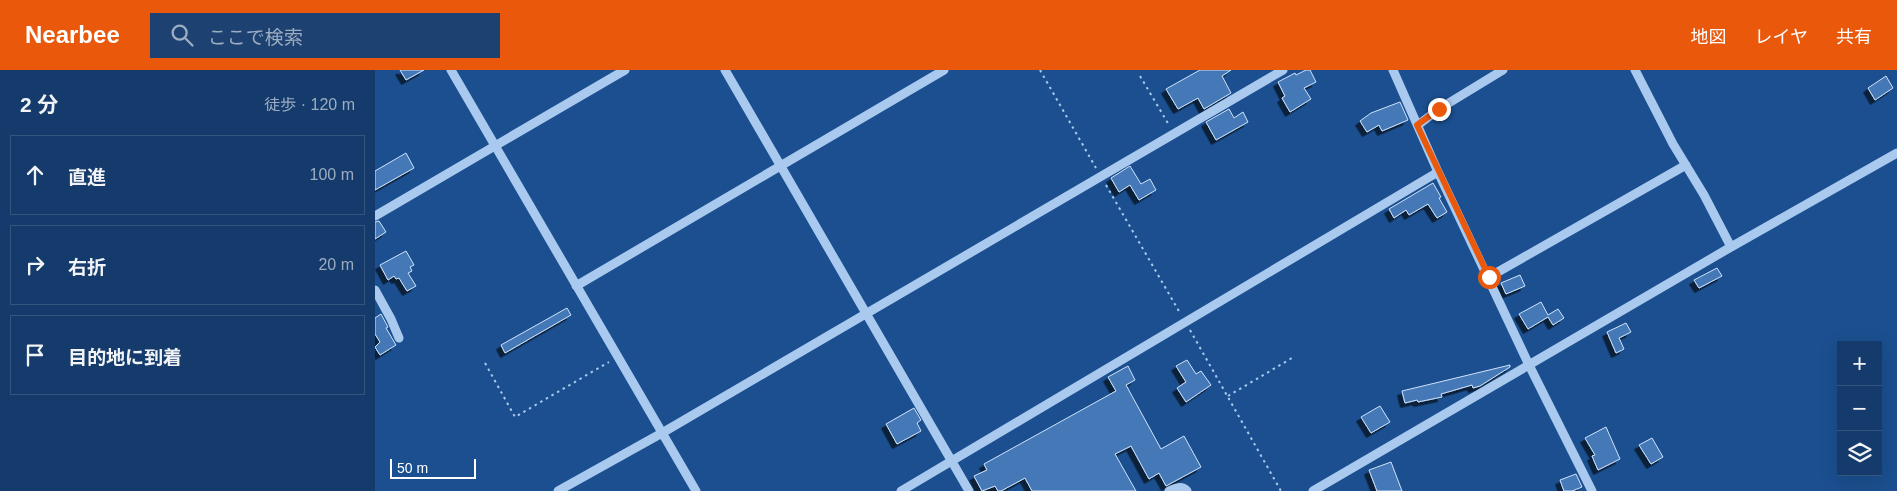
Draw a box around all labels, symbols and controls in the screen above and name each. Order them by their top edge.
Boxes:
search box [150,13,500,58]
text: Nearbee [25,21,120,48]
icon: search [168,21,196,49]
text: ここで検索 [208,27,303,48]
text: 地図 [1691,27,1727,47]
text: レイヤ [1755,27,1808,47]
text: 共有 [1836,27,1872,47]
text: 2 分 [20,93,59,116]
text: 徒歩 · 120 m [264,96,355,113]
route end [1428,98,1451,121]
icon: ahead [21,161,49,189]
text: 100 m [310,166,354,183]
text: 直進 [68,167,106,188]
icon: right [21,251,49,279]
text: 20 m [318,256,354,273]
text: 右折 [68,257,106,278]
route start [1478,266,1501,289]
icon: arrive [21,341,49,369]
map controls [1837,341,1882,476]
button: + [1837,341,1882,386]
text: 目的地に到着 [68,347,182,368]
button: − [1837,386,1882,431]
button: layers [1837,431,1882,476]
scale bar [390,456,476,479]
text: 50 m [397,460,428,476]

